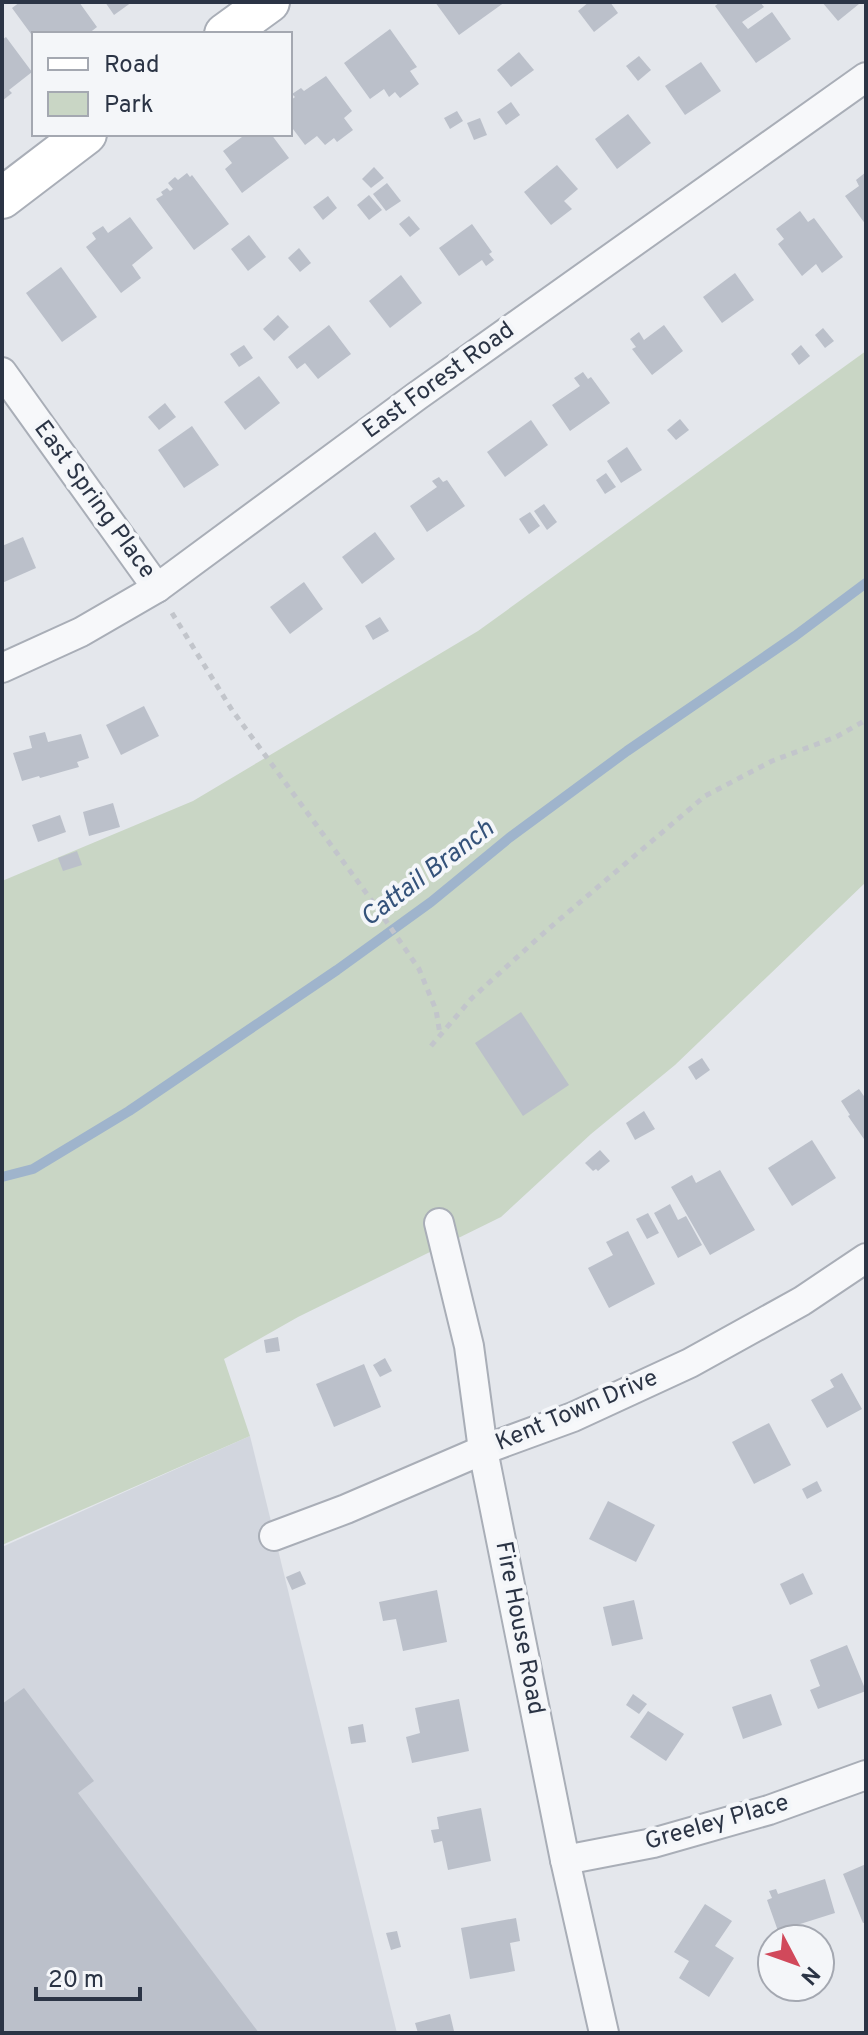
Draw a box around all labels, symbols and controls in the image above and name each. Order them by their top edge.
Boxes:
legend [32,32,292,136]
text: Road [104,51,160,81]
text: Park [104,91,154,121]
street label: East Forest Road [357,316,521,446]
street label: East Spring Place [27,415,161,585]
water label: Cattail Branch [355,813,501,935]
street label: Kent Town Drive [491,1363,663,1459]
street label: Fire House Road [488,1539,550,1717]
street label: Greeley Place [642,1788,792,1858]
north arrow [756,1923,836,2003]
scale bar [36,1951,140,2001]
text: N [794,1960,825,1989]
text: 20 m [48,1966,104,1996]

